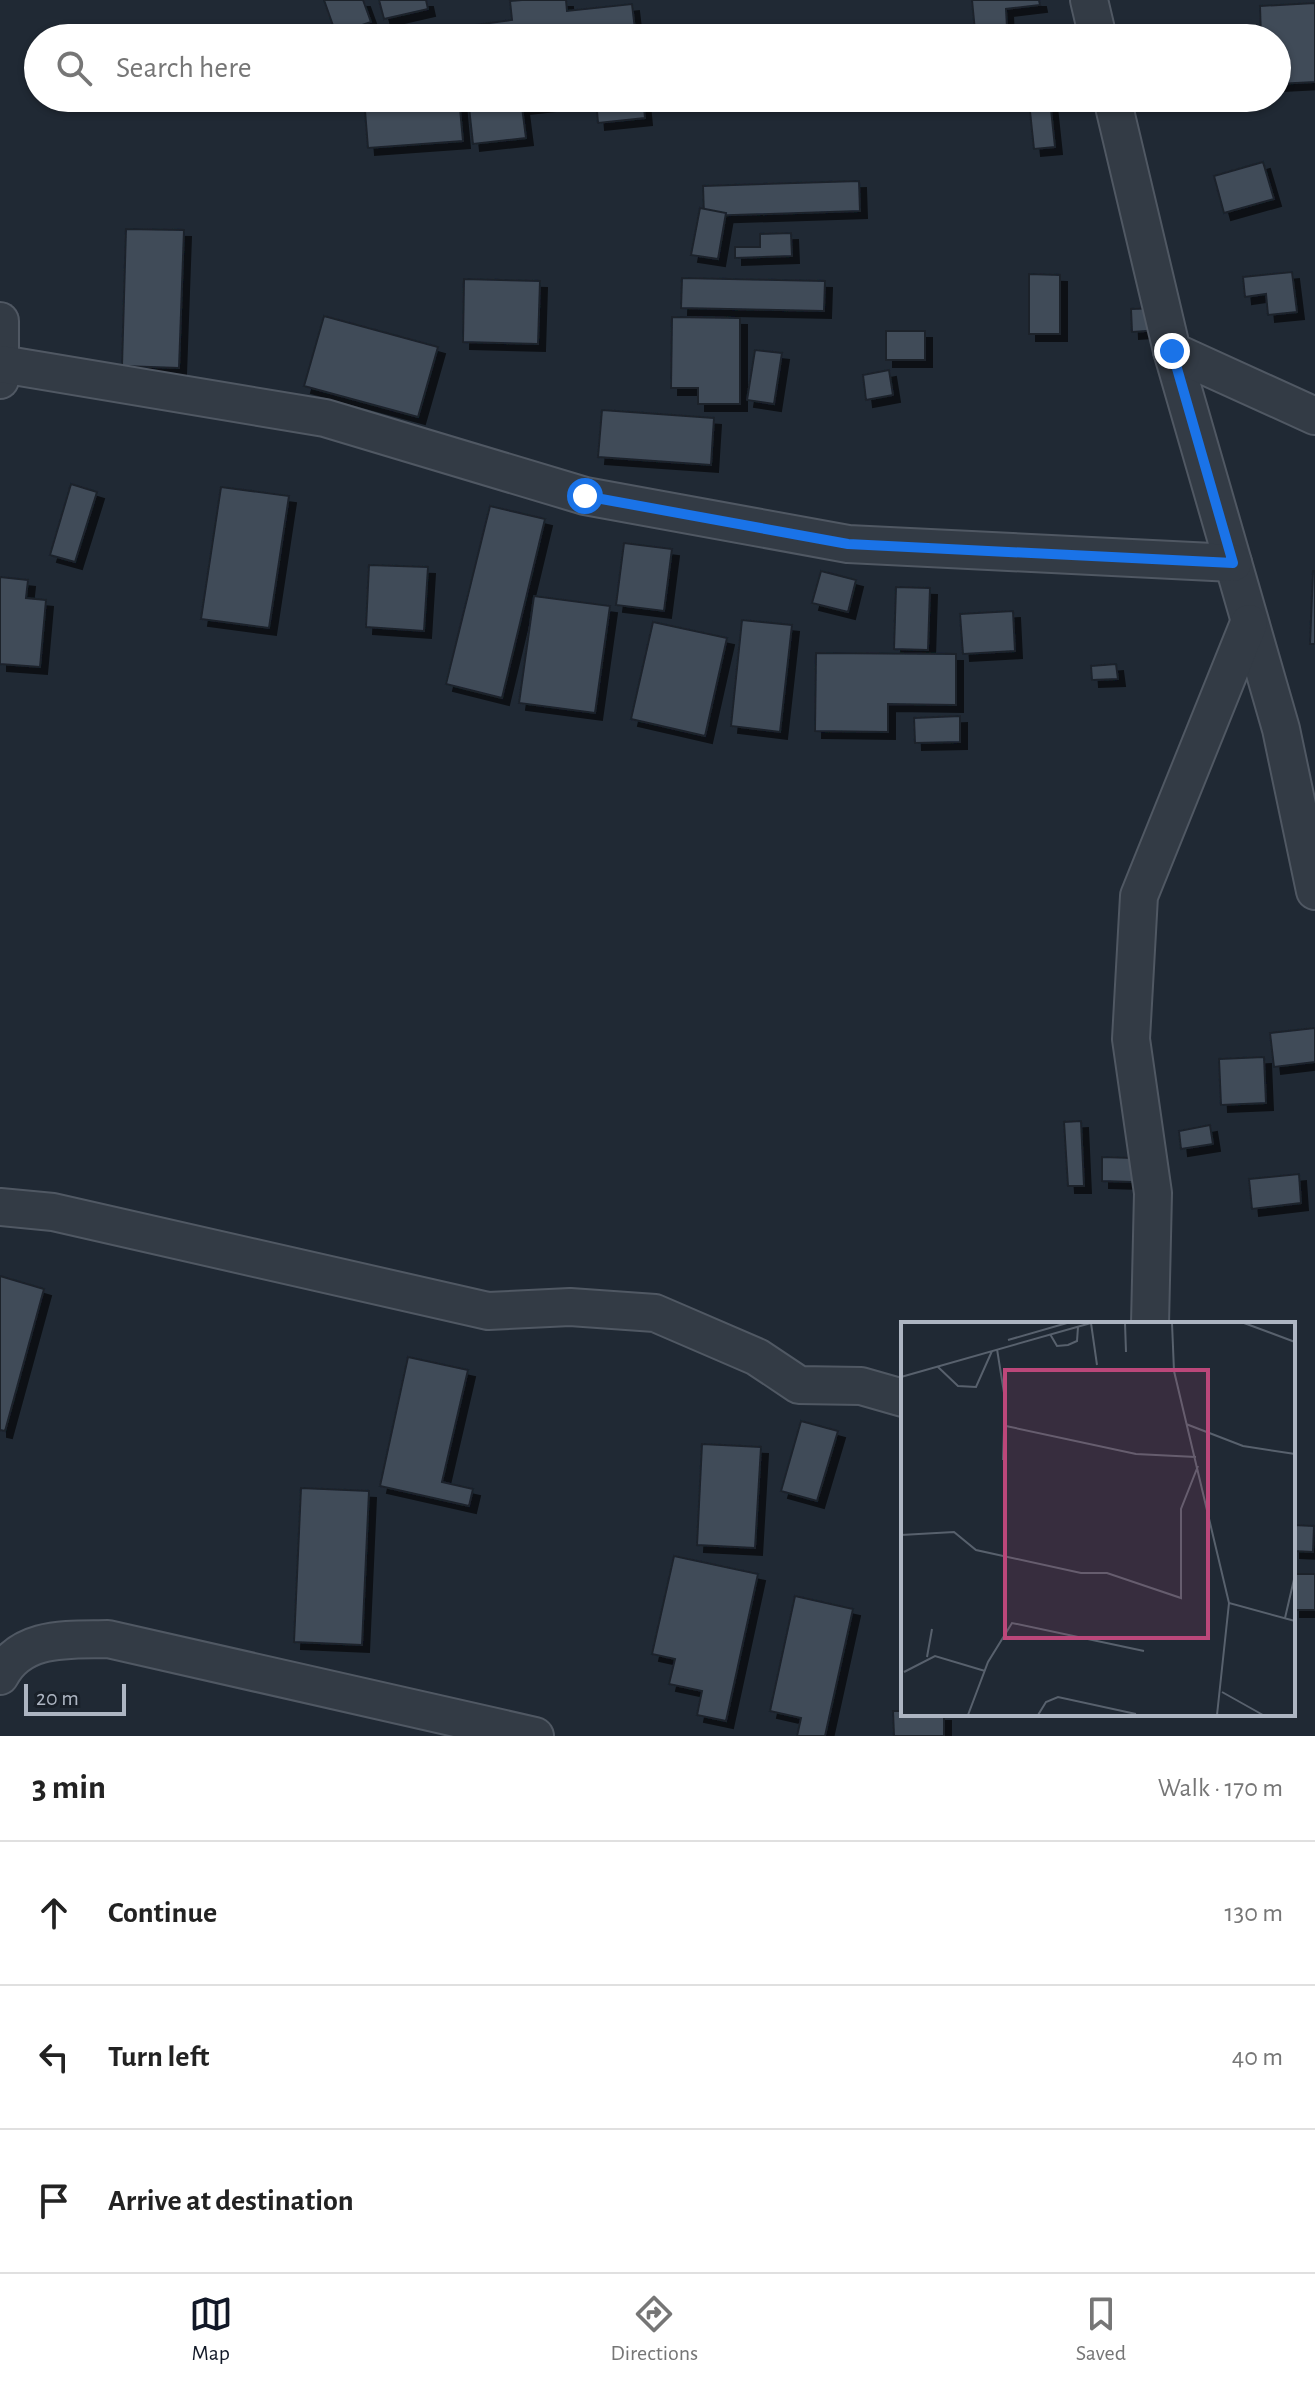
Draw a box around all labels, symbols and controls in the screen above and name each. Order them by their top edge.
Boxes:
search box [24,24,1291,112]
icon: search [52,46,96,90]
text: Search here [116,53,252,83]
route end [1154,333,1190,369]
route start [567,478,603,514]
inset map [901,1322,1295,1716]
scale bar [24,1680,126,1716]
text: 20 m [36,1687,79,1709]
text: 3 min [32,1771,106,1805]
text: Walk · 170 m [1158,1775,1283,1801]
icon: ahead [32,1891,76,1935]
text: Continue [108,1898,217,1928]
text: 130 m [1225,1900,1283,1926]
icon: left [32,2035,76,2079]
text: Turn left [108,2042,209,2072]
text: 40 m [1232,2044,1283,2070]
icon: arrive [32,2179,76,2223]
text: Arrive at destination [108,2186,354,2216]
tab: Map [189,2292,233,2366]
tab: Directions [610,2292,698,2366]
tab: Saved [1076,2292,1126,2366]

